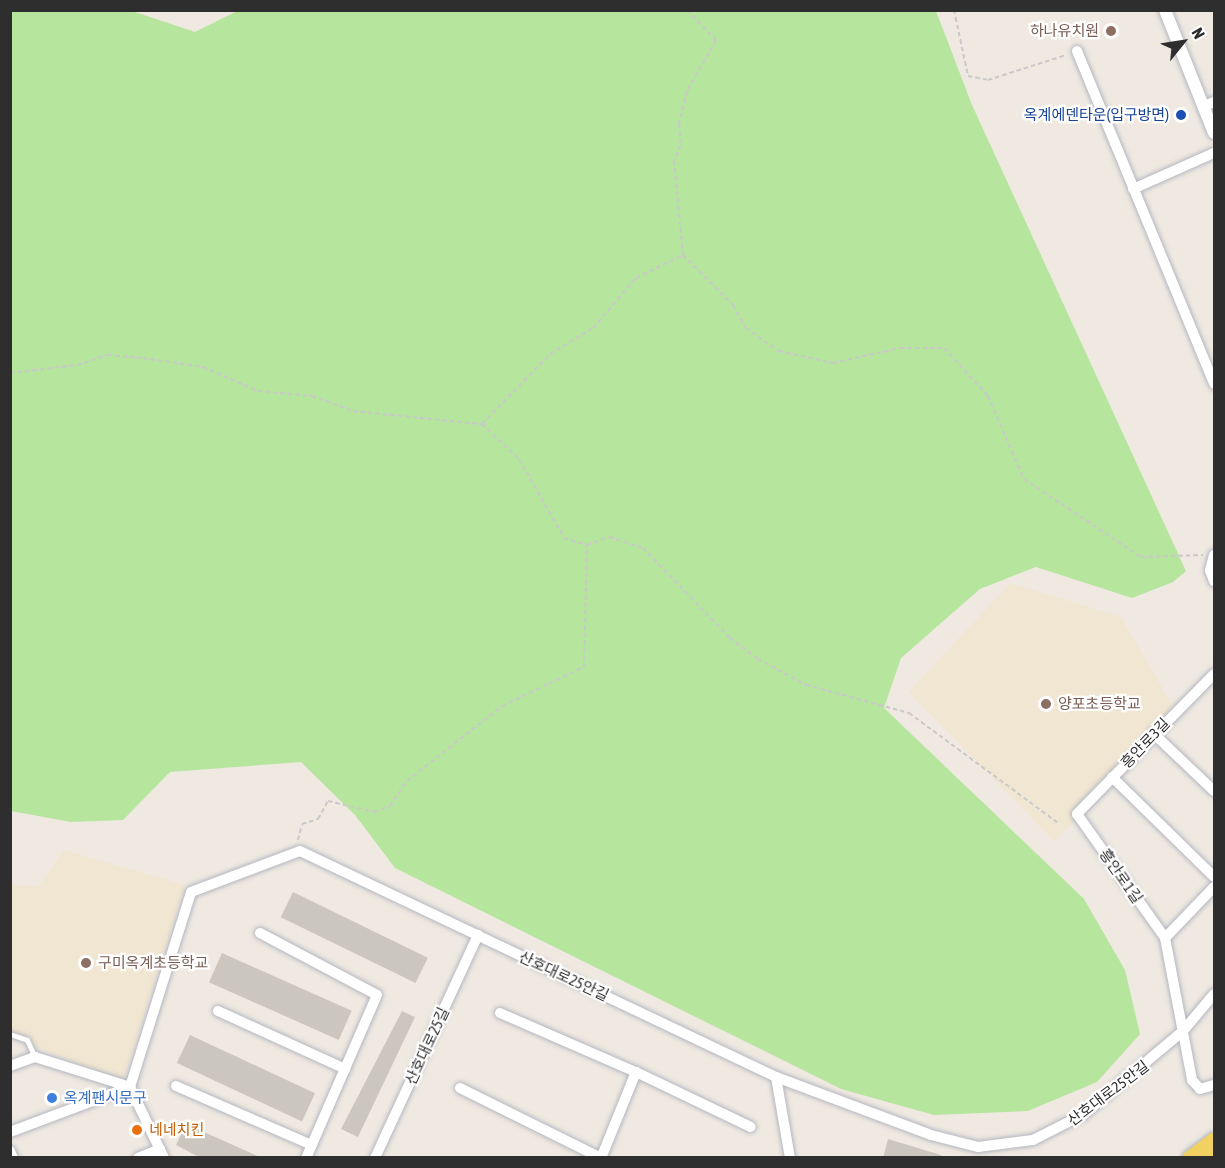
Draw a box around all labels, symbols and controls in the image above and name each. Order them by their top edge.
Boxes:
north arrow [1153,12,1213,72]
place label: 하나유치원 [1030,22,1099,40]
marker: 하나유치원 [1104,24,1118,38]
text: N [1188,24,1209,42]
place label: 옥계에덴타운(입구방면) [1024,106,1169,124]
marker: 옥계에덴타운(입구방면) [1174,108,1188,122]
place label: 양포초등학교 [1058,695,1141,713]
marker: 양포초등학교 [1039,697,1053,711]
street label: 흥안로3길 [1117,714,1173,772]
street label: 흥안로1길 [1096,845,1146,907]
street label: 산호대로25안길 [516,947,612,1005]
place label: 구미옥계초등학교 [98,954,208,972]
marker: 구미옥계초등학교 [79,956,93,970]
street label: 산호대로25길 [401,1005,453,1087]
street label: 산호대로25안길 [1064,1057,1152,1129]
place label: 옥계팬시문구 [64,1089,147,1107]
marker: 옥계팬시문구 [45,1091,59,1105]
place label: 네네치킨 [149,1121,204,1139]
marker: 네네치킨 [130,1123,144,1137]

